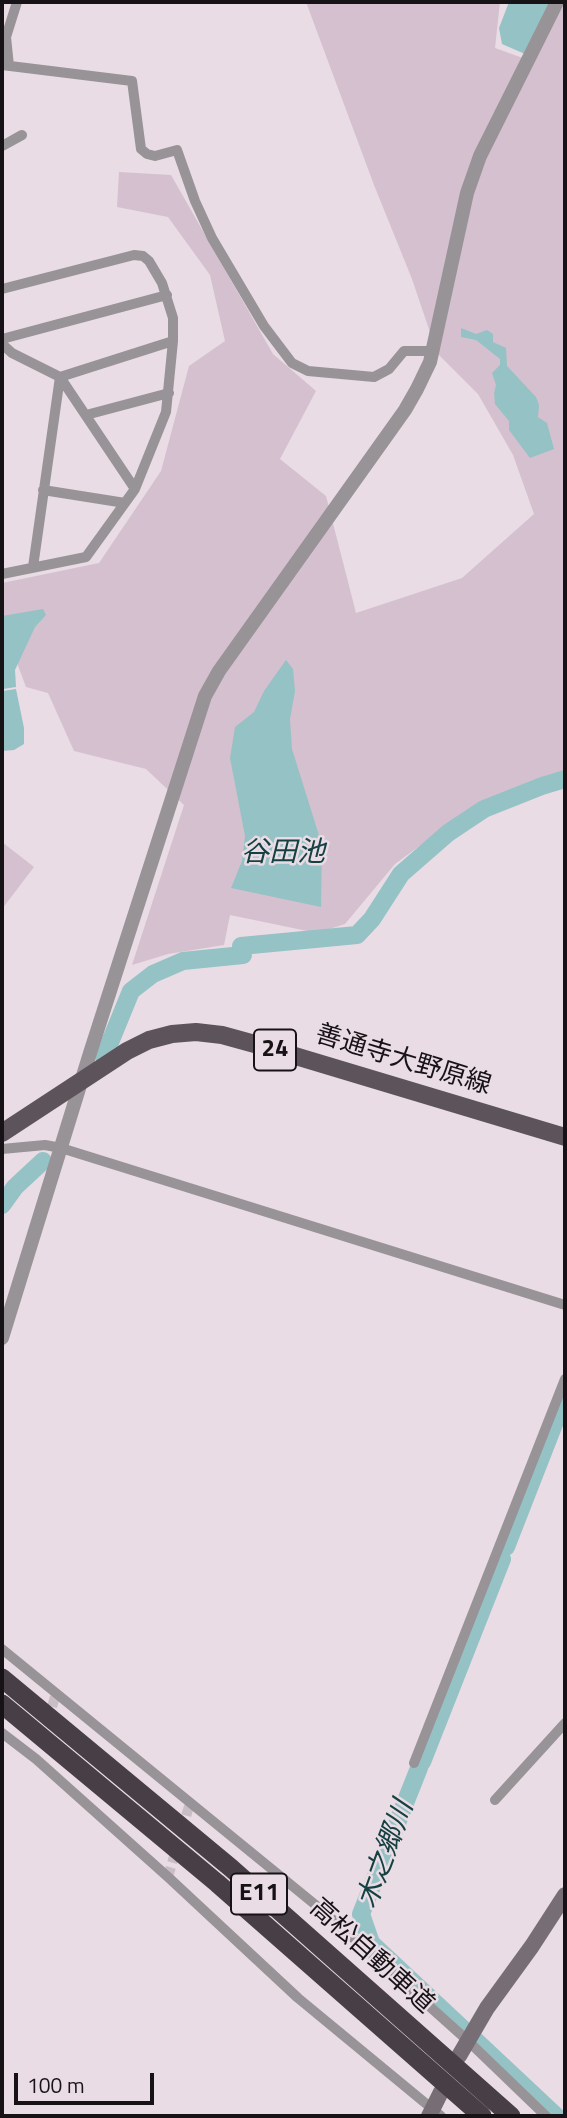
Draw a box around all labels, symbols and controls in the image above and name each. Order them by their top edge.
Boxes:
water label: 谷田池 [241,837,325,871]
street label: 善通寺大野原線 [311,1019,495,1103]
road number: 24 [254,1030,296,1070]
water label: 木之郷川 [352,1797,422,1913]
road number: E11 [231,1873,287,1914]
street label: 高松自動車道 [303,1893,439,2021]
scale bar [18,2058,158,2102]
text: 100 m [27,2069,84,2101]

